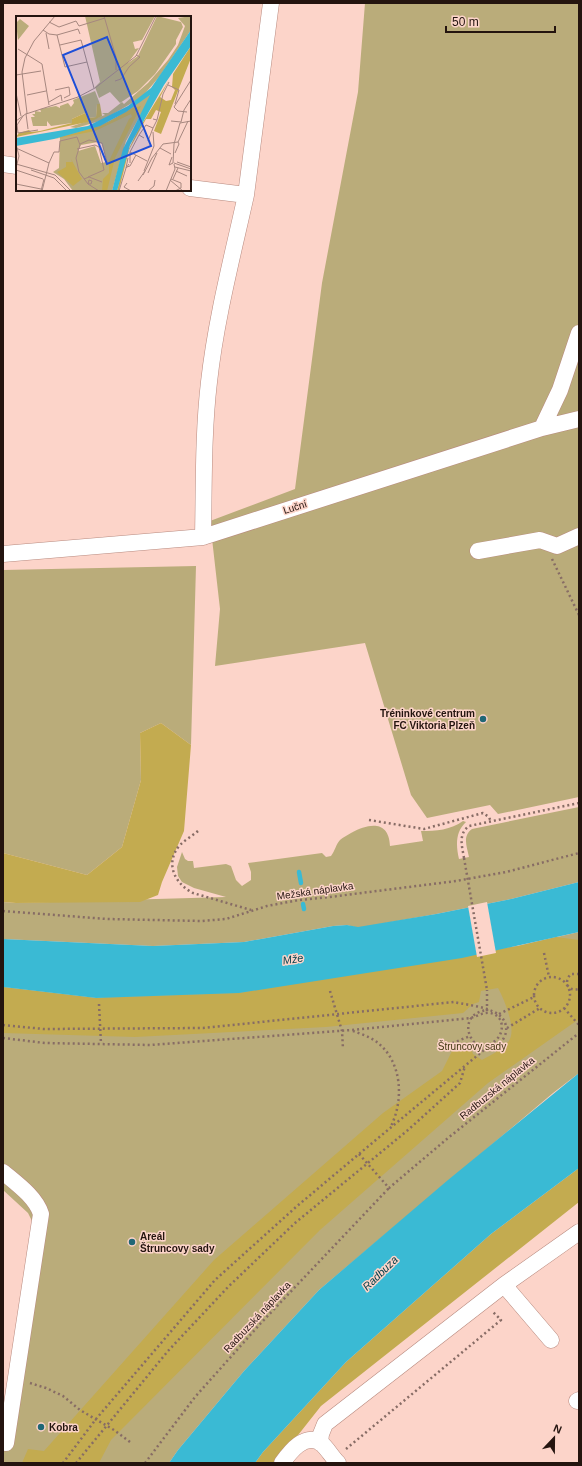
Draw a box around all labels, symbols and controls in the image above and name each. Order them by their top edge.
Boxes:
scale bar [446,8,555,34]
text: 50 m [452,15,479,29]
inset map [16,16,191,191]
street label: Luční [282,498,309,516]
place label: Tréninkové centrum FC Viktoria Plzeň [380,708,475,731]
marker: Tréninkové centrum FC Viktoria Plzeň [478,714,488,724]
street label: Mežská náplavka [276,880,354,902]
water label: Mže [282,951,304,967]
park label: Štruncovy sady [438,1040,506,1052]
street label: Radbuzská náplavka [457,1054,537,1121]
place label: Areál Štruncovy sady [140,1231,215,1254]
marker: Areál Štruncovy sady [127,1237,137,1247]
water label: Radbuza [360,1253,400,1293]
street label: Radbuzská náplavka [221,1279,293,1355]
north arrow [534,1418,574,1458]
marker: Kobra [36,1422,46,1432]
place label: Kobra [49,1422,78,1433]
text: N [552,1422,564,1436]

